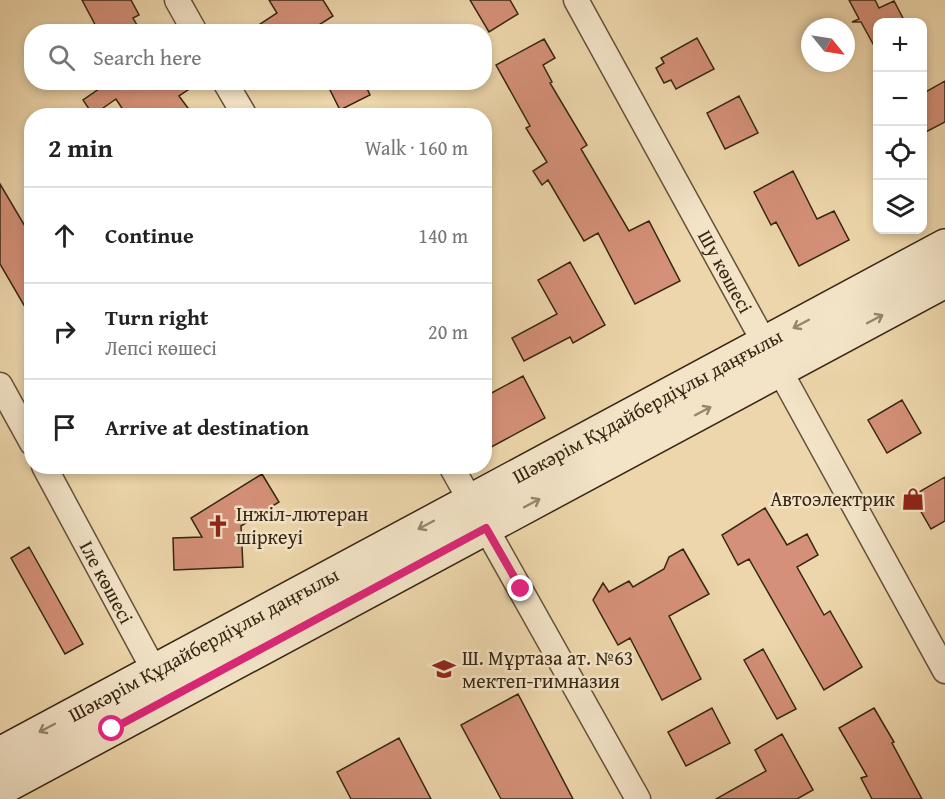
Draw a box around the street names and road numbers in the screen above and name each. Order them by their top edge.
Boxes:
street label: Шу көшесі [691,225,761,319]
street label: Шәкәрім Құдайбердіұлы даңғылы [507,321,788,490]
street label: Іле көшесі [73,535,142,629]
street label: Шәкәрім Құдайбердіұлы даңғылы [63,560,344,729]

